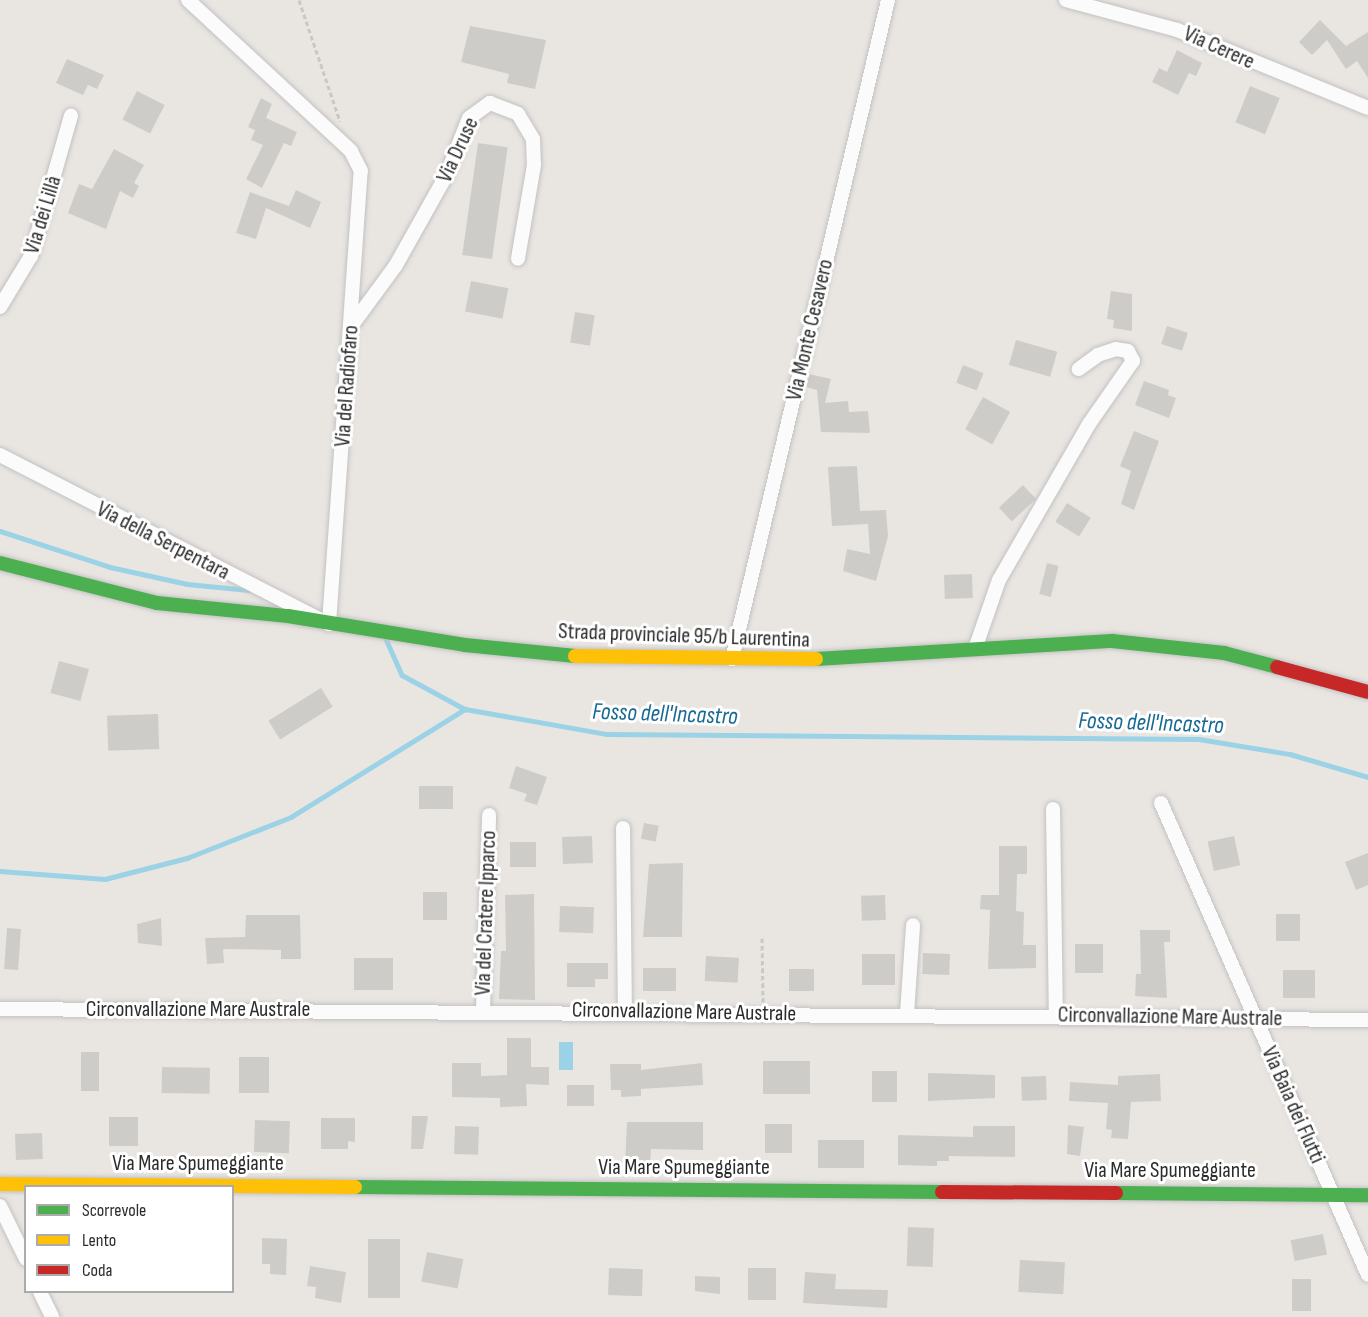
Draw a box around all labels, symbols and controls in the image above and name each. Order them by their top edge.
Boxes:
street label: Via Cerere [1179,21,1259,75]
street label: Via Druse [431,113,485,187]
street label: Via dei Lillà [19,173,67,257]
street label: Via Monte Cesavero [781,257,839,403]
street label: Via del Radiofaro [330,324,364,448]
street label: Via della Serpentara [92,496,234,586]
street label: Strada provinciale 95/b Laurentina [558,618,810,654]
water label: Fosso dell'Incastro [592,697,738,731]
water label: Fosso dell'Incastro [1078,706,1224,740]
street label: Via del Cratere Ipparco [470,830,502,996]
street label: Circonvallazione Mare Australe [86,997,310,1023]
street label: Circonvallazione Mare Australe [572,997,796,1027]
street label: Circonvallazione Mare Australe [1058,1002,1282,1032]
street label: Via Baia dei Flutti [1256,1042,1330,1168]
street label: Via Mare Spumeggiante [112,1151,284,1177]
street label: Via Mare Spumeggiante [598,1155,770,1181]
street label: Via Mare Spumeggiante [1084,1158,1256,1184]
legend [24,1185,234,1293]
text: Scorrevole [82,1200,146,1221]
text: Lento [82,1230,116,1251]
text: Coda [82,1260,112,1281]

